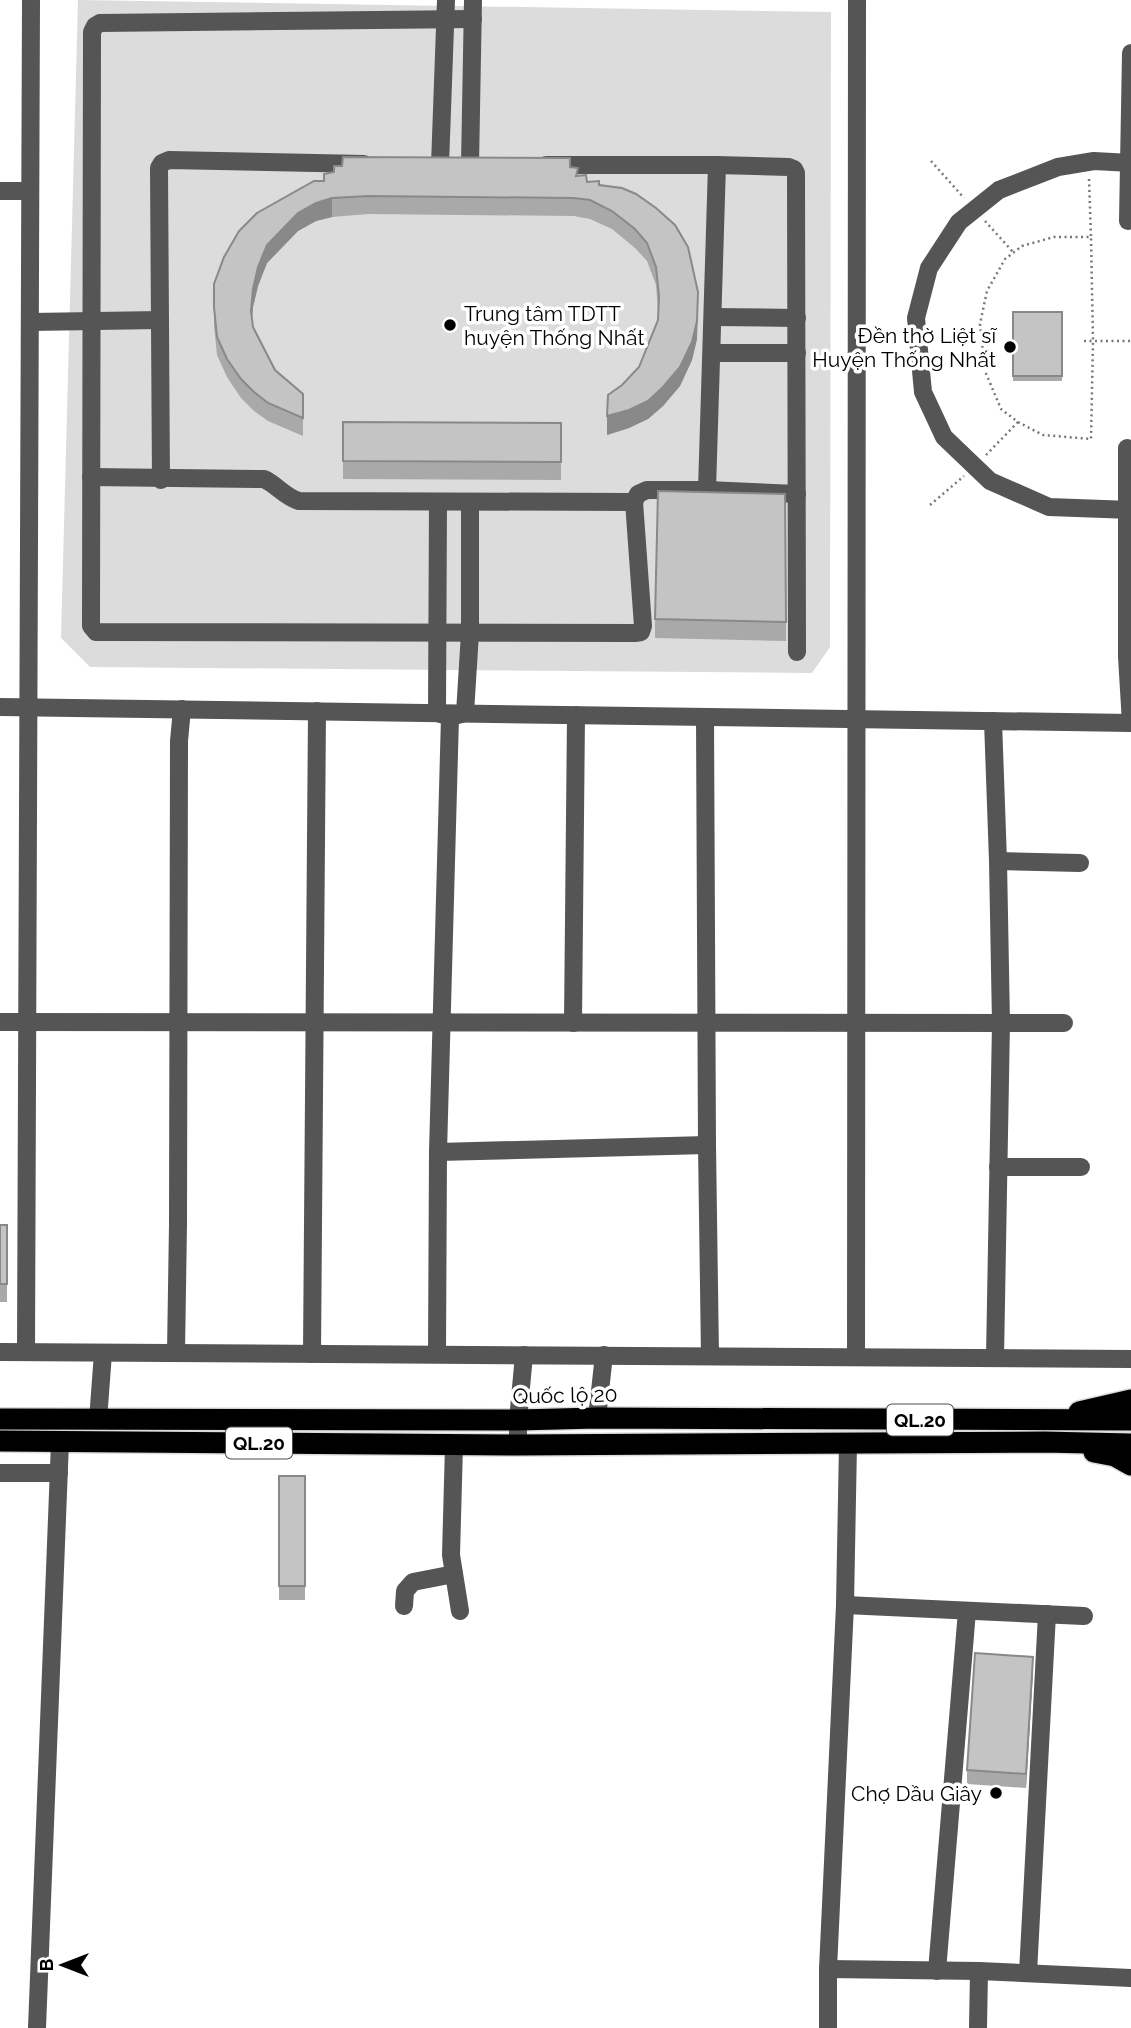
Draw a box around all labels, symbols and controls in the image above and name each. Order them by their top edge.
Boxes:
place label: Trung tâm TDTT huyện Thống Nhất [464,301,644,350]
marker: Trung tâm TDTT huyện Thống Nhất [442,317,458,333]
place label: Đền thờ Liệt sĩ Huyện Thống Nhất [812,323,997,372]
marker: Đền thờ Liệt sĩ Huyện Thống Nhất [1002,339,1018,355]
street label: Quốc lộ 20 [512,1382,618,1408]
road number: QL.20 [887,1404,953,1436]
road number: QL.20 [226,1428,292,1458]
place label: Chợ Dầu Giây [851,1781,982,1806]
marker: Chợ Dầu Giây [988,1785,1004,1801]
north arrow [28,1930,98,2000]
text: B [35,1958,57,1971]

